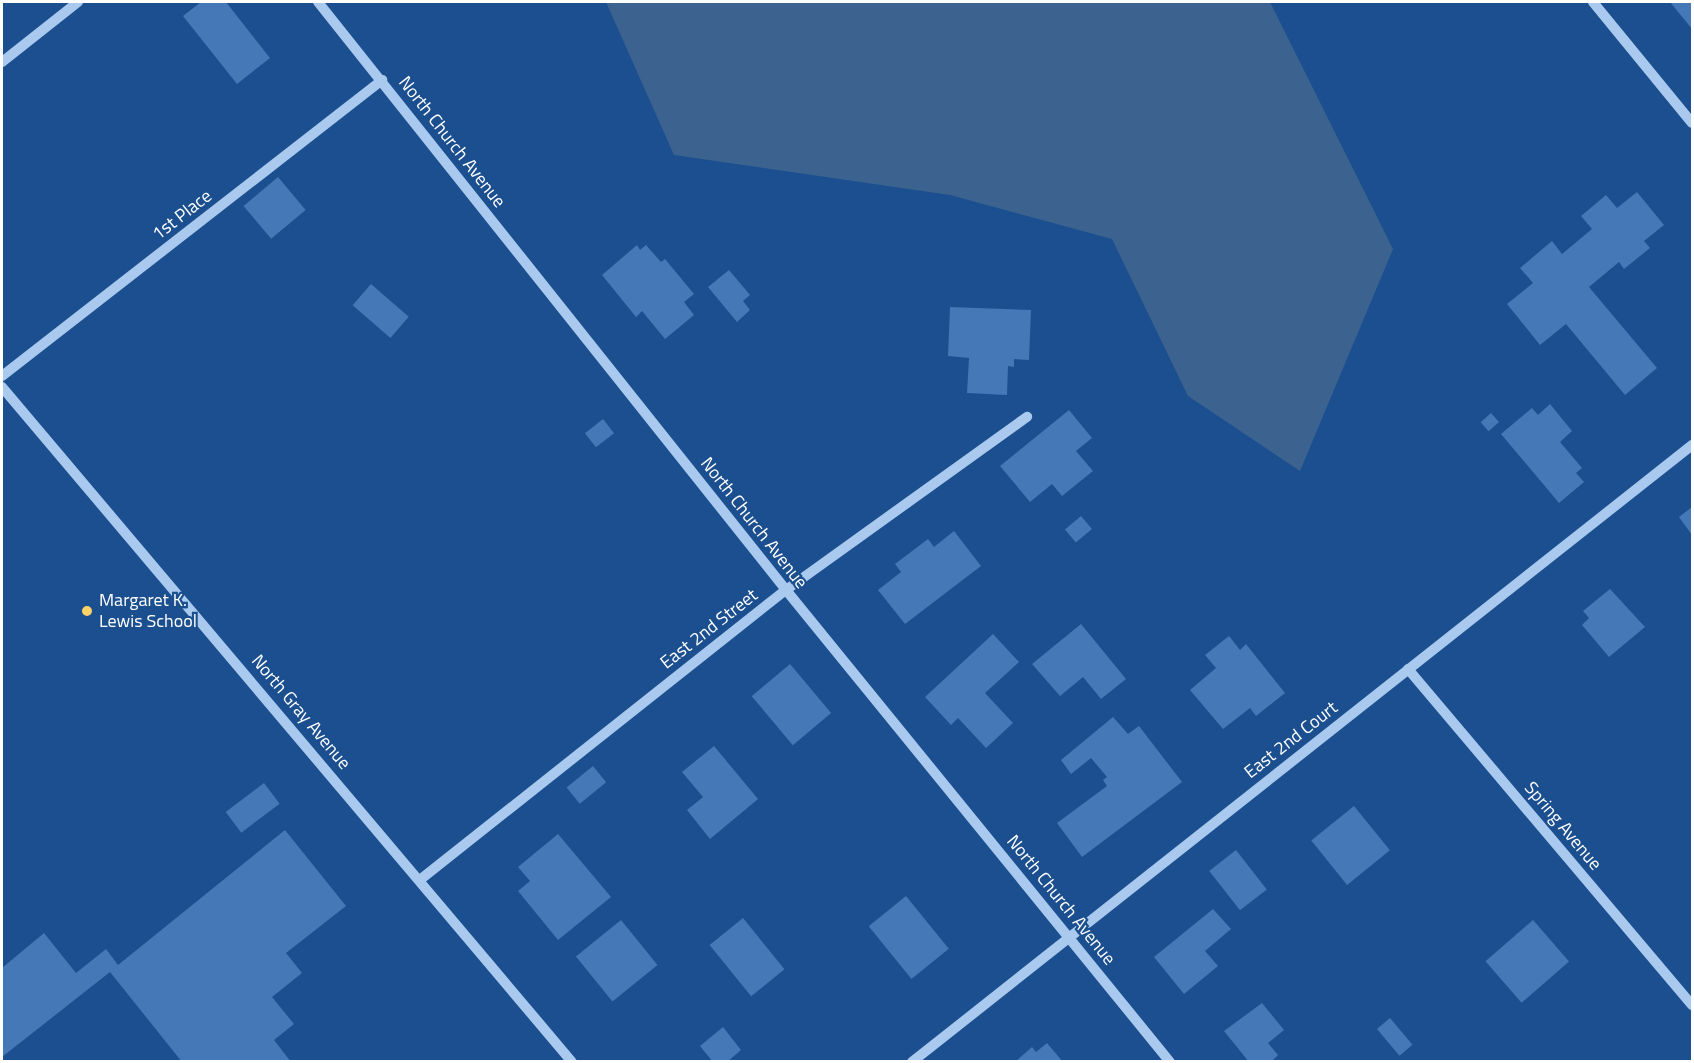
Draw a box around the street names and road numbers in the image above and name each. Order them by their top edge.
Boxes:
street label: North Church Avenue [394,72,510,212]
street label: 1st Place [148,185,216,245]
street label: North Church Avenue [696,453,812,593]
street label: East 2nd Street [656,584,762,674]
street label: North Gray Avenue [247,650,355,774]
street label: East 2nd Court [1240,697,1342,783]
street label: Spring Avenue [1520,777,1606,875]
street label: North Church Avenue [1002,831,1120,969]

